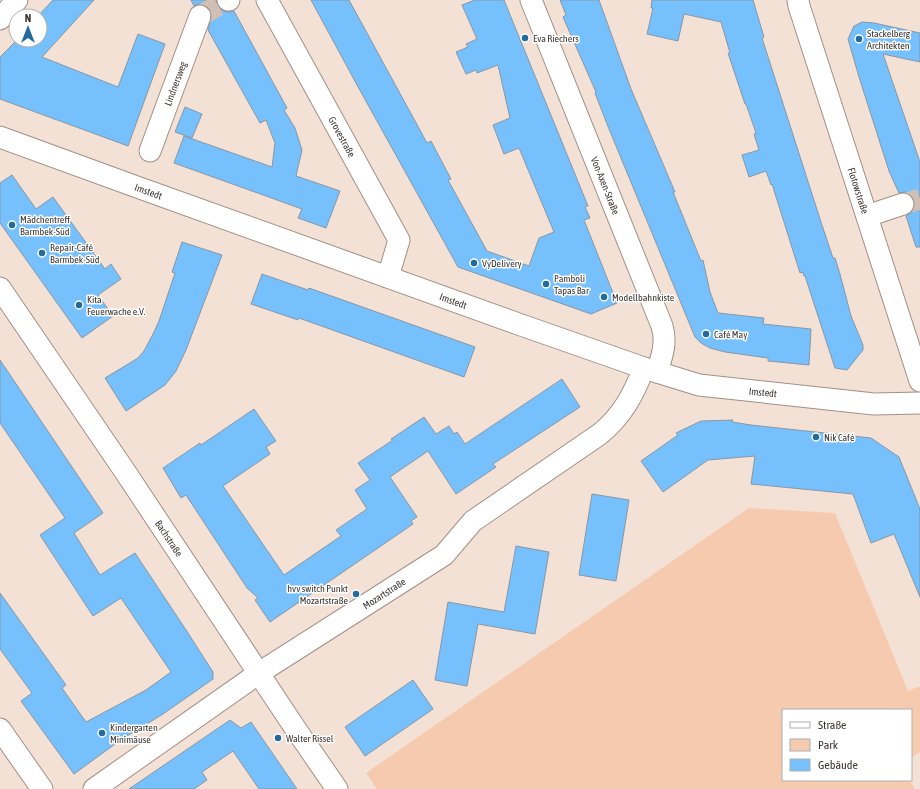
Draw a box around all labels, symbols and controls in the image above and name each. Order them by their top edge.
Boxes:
north arrow [8,8,48,48]
text: N [25,12,31,24]
place label: Stackelberg Architekten [867,28,911,51]
marker: Eva Riechers [520,33,530,43]
place label: Eva Riechers [533,33,579,44]
marker: Stackelberg Architekten [854,34,864,44]
street label: Lindnersweg [162,59,189,107]
street label: Grovestraße [326,115,358,159]
street label: Von-Axen-Straße [589,155,622,217]
street label: Flotowstraße [846,166,871,216]
street label: Imstedt [133,182,164,202]
place label: Mädchentreff Barmbek-Süd [20,214,70,237]
marker: Mädchentreff Barmbek-Süd [7,220,17,230]
place label: Repair-Café Barmbek-Süd [50,242,100,265]
marker: Repair-Café Barmbek-Süd [37,248,47,258]
marker: VyDelivery [469,258,479,268]
place label: VyDelivery [482,258,522,269]
place label: Pamboli Tapas Bar [554,273,590,296]
marker: Pamboli Tapas Bar [541,279,551,289]
street label: Imstedt [438,291,468,311]
marker: Modellbahnkiste [599,292,609,302]
place label: Modellbahnkiste [612,292,675,303]
place label: Kita Feuerwache e.V. [87,294,145,317]
marker: Kita Feuerwache e.V. [74,300,84,310]
marker: Café May [701,329,711,339]
place label: Café May [714,329,747,340]
street label: Imstedt [748,385,778,399]
marker: Nik Café [811,432,821,442]
place label: Nik Café [824,432,855,443]
street label: Bachstraße [153,518,185,559]
street label: Mozartstraße [361,576,408,611]
place label: hvv switch Punkt Mozartstraße [287,583,348,606]
marker: hvv switch Punkt Mozartstraße [351,589,361,599]
legend [782,709,912,781]
text: Straße [818,718,846,732]
place label: Kindergarten Minimäuse [110,722,158,745]
marker: Kindergarten Minimäuse [97,728,107,738]
marker: Walter Rissel [273,733,283,743]
place label: Walter Rissel [286,733,334,744]
text: Park [818,738,839,752]
text: Gebäude [818,758,858,772]

